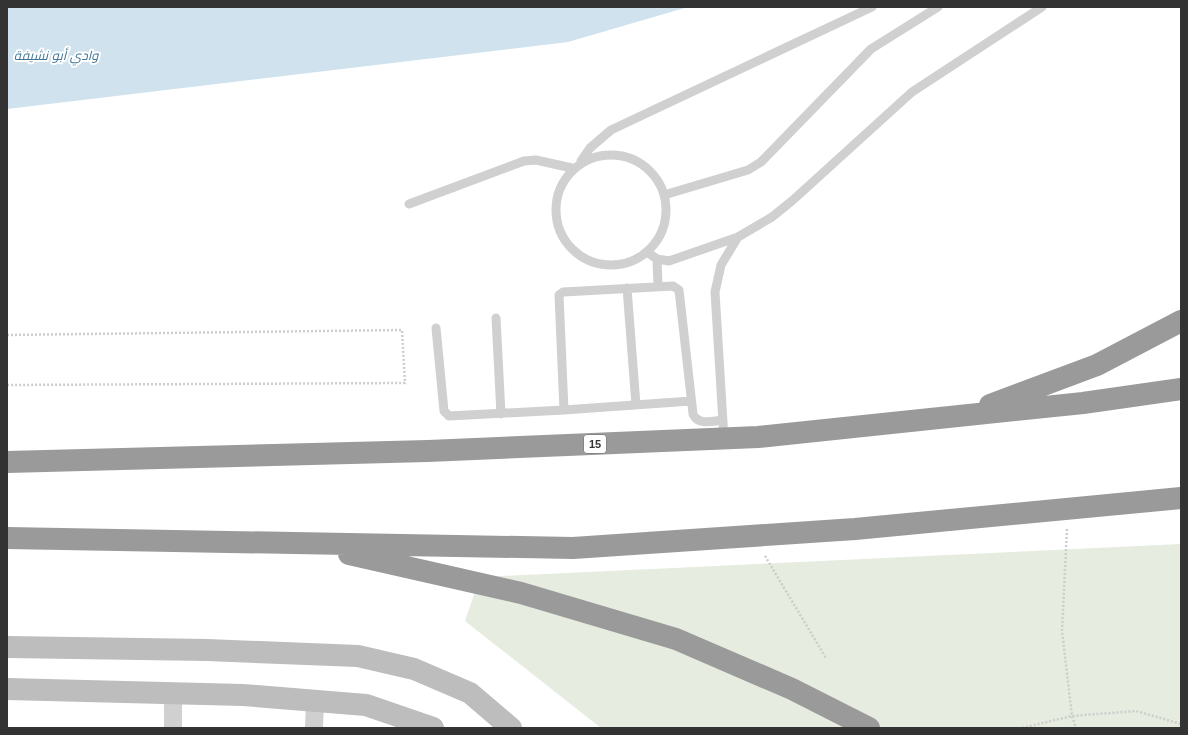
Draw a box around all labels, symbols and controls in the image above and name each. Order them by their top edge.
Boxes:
water label: وادي أبو نشيفة [14,47,99,66]
road number: 15 [584,435,606,453]

